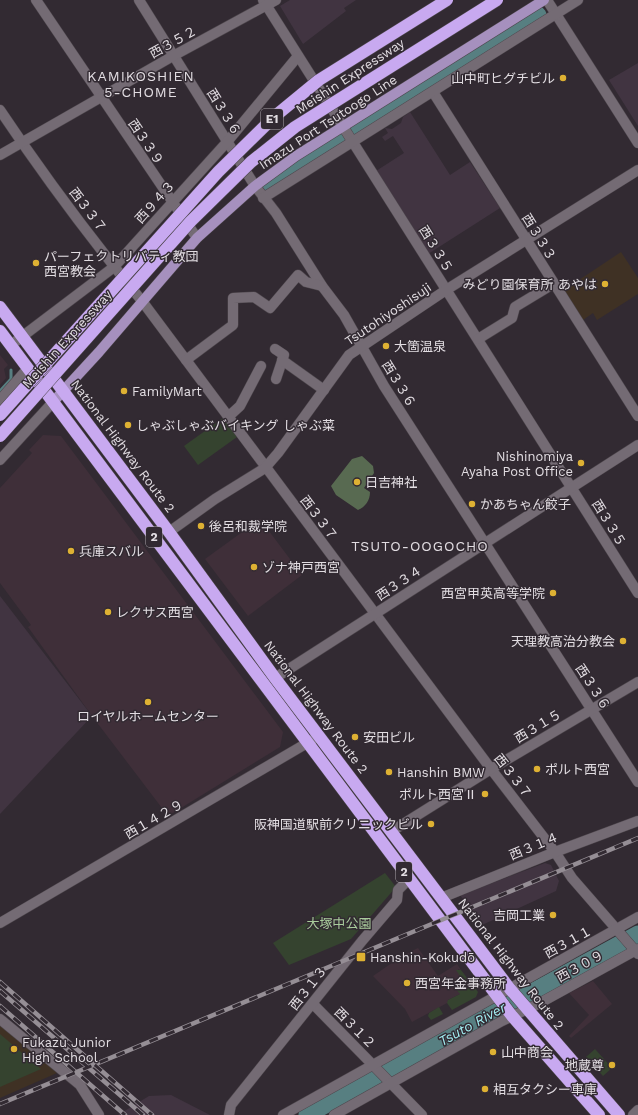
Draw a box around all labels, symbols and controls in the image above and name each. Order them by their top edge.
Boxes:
street label: 西３５２ [147,23,199,61]
street label: Meishin Expressway [293,35,407,117]
district label: KAMIKOSHIEN 5-CHOME [87,68,195,100]
place label: 山中町ヒグチビル [451,71,555,86]
street label: Imazu Port Tsutoogo Line [256,72,400,172]
marker: 山中町ヒグチビル [558,73,568,83]
street label: 西３３６ [204,86,244,138]
road number: E1 [261,109,283,129]
street label: 西３３９ [125,116,167,168]
street label: 西９４３ [132,178,178,226]
street label: 西３３７ [66,185,110,235]
street label: 西３３３ [519,211,559,263]
street label: 西３３５ [416,223,456,275]
place label: パーフェクトリバティ教団 西宮教会 [44,249,198,279]
marker: パーフェクトリバティ教団 西宮教会 [31,258,41,268]
place label: みどり園保育所 あやは [463,277,597,292]
marker: みどり園保育所 あやは [600,279,610,289]
street label: Tsutohiyoshisuji [342,280,434,348]
street label: Meishin Expressway [19,287,115,391]
place label: 大箇温泉 [394,339,446,354]
marker: 大箇温泉 [381,341,391,351]
street label: 西３３６ [379,358,419,410]
street label: National Highway Route 2 [68,377,178,515]
place label: FamilyMart [132,384,202,399]
marker: FamilyMart [119,386,129,396]
place label: しゃぶしゃぶバイキング しゃぶ菜 [136,418,335,433]
marker: しゃぶしゃぶバイキング しゃぶ菜 [123,420,133,430]
place label: Nishinomiya Ayaha Post Office [461,449,574,479]
marker: Nishinomiya Ayaha Post Office [576,458,586,468]
place label: 日吉神社 [365,475,417,490]
marker: 日吉神社 [352,477,362,487]
street label: 西３３７ [297,493,341,543]
place label: かあちゃん餃子 [480,497,571,512]
street label: 西３３５ [589,497,629,549]
marker: かあちゃん餃子 [467,499,477,509]
place label: 後呂和裁学院 [209,519,287,534]
marker: 後呂和裁学院 [196,521,206,531]
road number: 2 [146,527,162,547]
district label: TSUTO-OOGOCHO [351,538,489,554]
place label: 兵庫スバル [79,544,144,559]
marker: 兵庫スバル [66,546,76,556]
place label: ゾナ神戸西宮 [262,560,340,575]
marker: ゾナ神戸西宮 [249,562,259,572]
street label: 西３３４ [373,563,425,603]
place label: 西宮甲英高等学院 [441,586,545,601]
marker: 西宮甲英高等学院 [548,588,558,598]
place label: レクサス西宮 [116,605,194,620]
marker: レクサス西宮 [103,607,113,617]
place label: 天理教高治分教会 [511,634,615,649]
marker: 天理教高治分教会 [618,636,628,646]
street label: National Highway Route 2 [261,638,371,776]
street label: 西３３６ [573,661,613,713]
marker: ロイヤルホームセンター [143,697,153,707]
street label: 西３１５ [512,706,564,746]
place label: ロイヤルホームセンター [77,709,219,724]
place label: 安田ビル [363,730,415,745]
marker: 安田ビル [350,732,360,742]
street label: 西３３７ [491,751,535,801]
place label: ポルト西宮 [545,762,610,777]
marker: ポルト西宮 [532,764,542,774]
place label: Hanshin BMW [397,765,485,780]
marker: Hanshin BMW [384,767,394,777]
place label: ポルト西宮Ⅱ [399,787,477,802]
marker: ポルト西宮Ⅱ [480,789,490,799]
street label: 西１４２９ [122,796,186,842]
place label: 阪神国道駅前クリニックビル [254,817,423,832]
marker: 阪神国道駅前クリニックビル [426,819,436,829]
street label: 西３１４ [507,829,561,863]
road number: 2 [396,862,412,882]
street label: National Highway Route 2 [455,895,567,1033]
place label: 吉岡工業 [493,908,545,923]
marker: 吉岡工業 [548,910,558,920]
park label: 大塚中公園 [306,916,372,931]
street label: 西３１１ [542,923,594,961]
street label: 西３０９ [554,947,606,985]
place label: Hanshin-Kokudō [370,950,475,965]
marker: Hanshin-Kokudō [355,951,367,963]
street label: 西３１３ [286,963,330,1013]
place label: 西宮年金事務所 [415,976,506,991]
marker: 西宮年金事務所 [402,978,412,988]
water label: Tsuto River [436,999,509,1049]
street label: 西３１２ [331,1004,379,1052]
place label: Fukazu Junior High School [22,1035,111,1065]
marker: Fukazu Junior High School [9,1044,19,1054]
place label: 山中商会 [501,1045,553,1060]
marker: 山中商会 [488,1047,498,1057]
place label: 地蔵尊 [565,1058,604,1073]
marker: 地蔵尊 [607,1060,617,1070]
place label: 相互タクシー車庫 [493,1082,597,1097]
marker: 相互タクシー車庫 [480,1084,490,1094]

